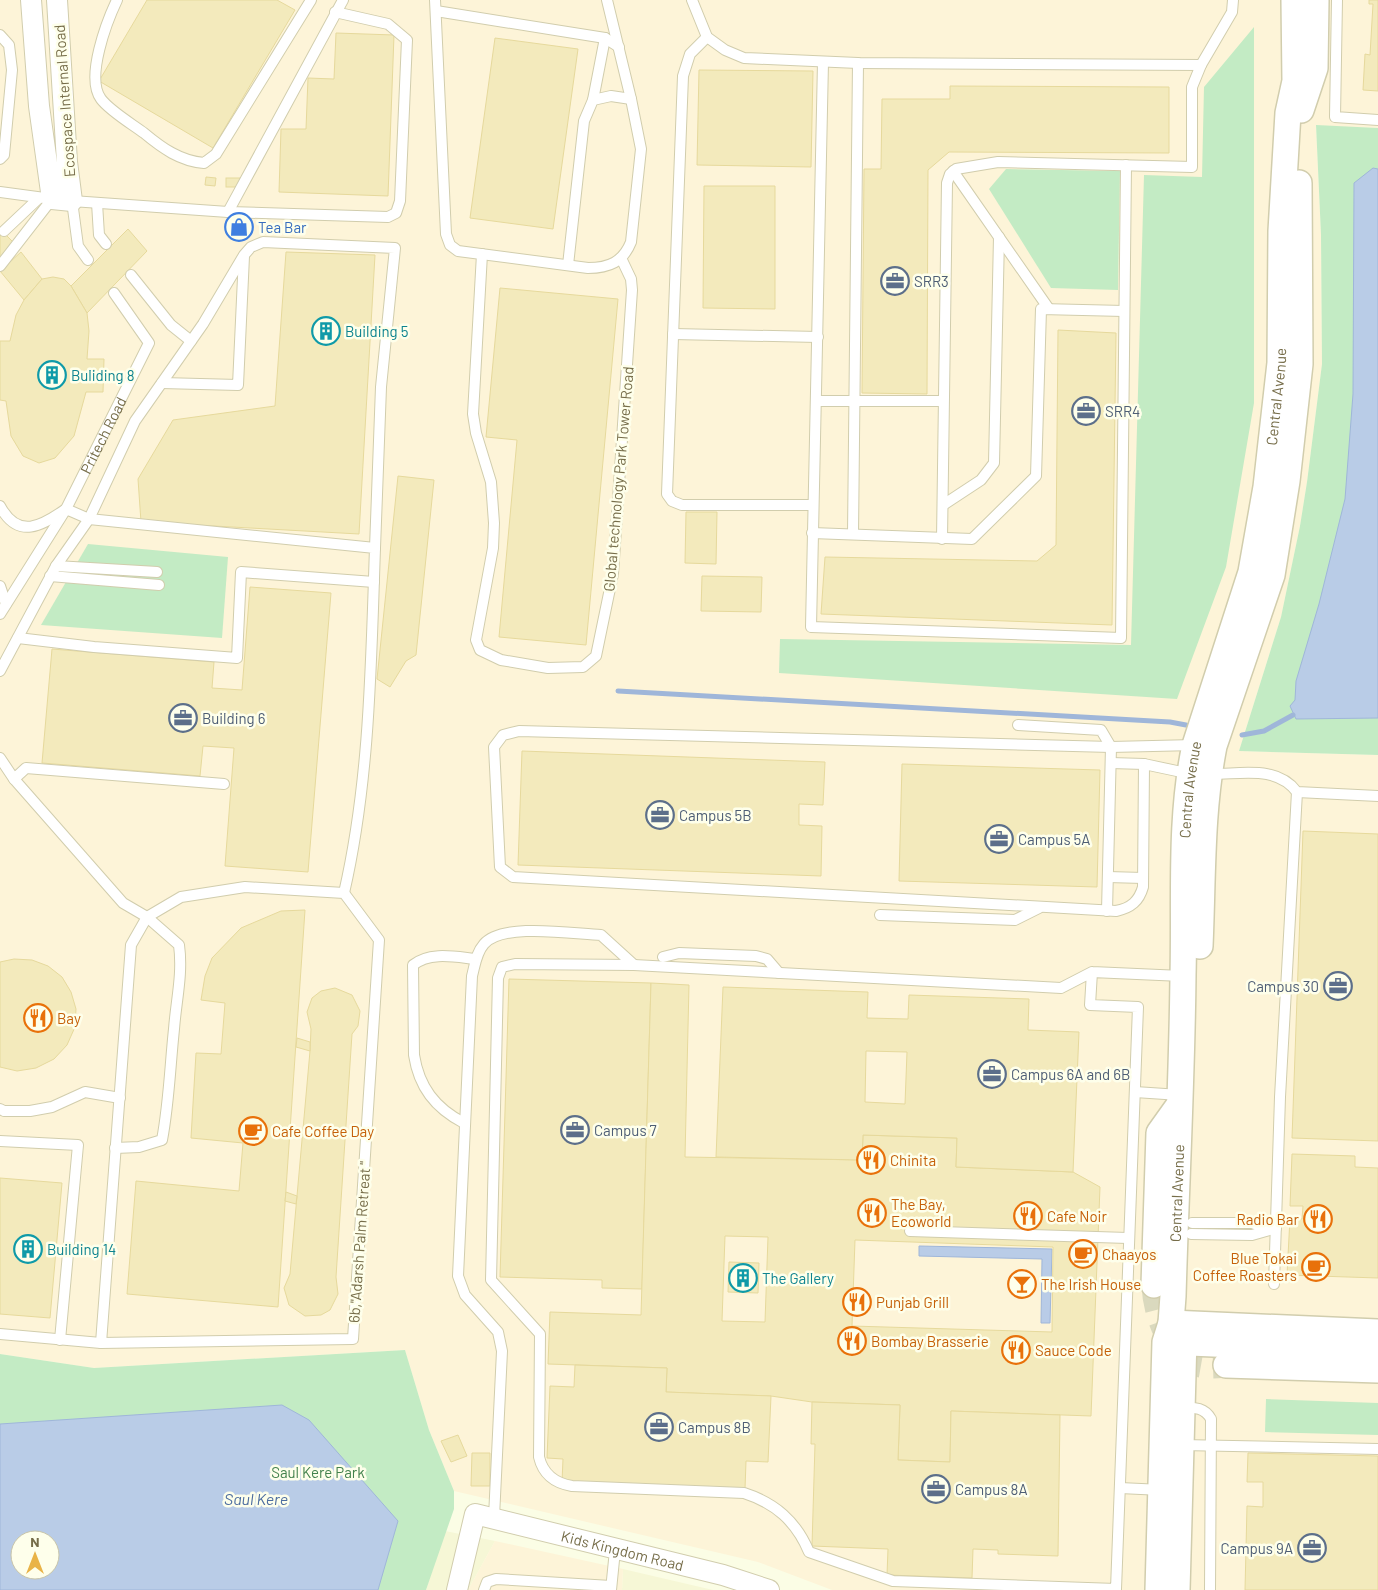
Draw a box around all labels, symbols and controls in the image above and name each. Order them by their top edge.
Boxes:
street label: Ecospace Internal Road [50,24,78,178]
shop icon: Tea Bar [224,212,254,242]
place label: Tea Bar [258,218,307,236]
office icon: SRR3 [880,266,910,296]
place label: SRR3 [914,272,949,290]
building icon: Building 5 [311,316,341,346]
place label: Building 5 [345,322,408,340]
street label: Central Avenue [1262,348,1289,446]
building icon: Buliding 8 [37,360,67,390]
place label: Buliding 8 [71,366,134,384]
street label: Global technology Park Tower Road [599,366,637,592]
street label: Pritech Road [76,394,130,477]
office icon: SRR4 [1071,396,1101,426]
place label: SRR4 [1105,402,1140,420]
office icon: Building 6 [168,703,198,733]
place label: Building 6 [202,709,265,727]
street label: Central Avenue [1175,739,1205,839]
office icon: Campus 5B [645,800,675,830]
place label: Campus 5B [679,806,752,824]
office icon: Campus 5A [984,824,1014,854]
place label: Campus 5A [1018,830,1090,848]
office icon: Campus 30 [1323,971,1353,1001]
place label: Campus 30 [1247,977,1319,995]
restaurant icon: Bay [23,1003,53,1033]
place label: Bay [57,1009,81,1027]
office icon: Campus 6A and 6B [977,1059,1007,1089]
place label: Campus 6A and 6B [1011,1065,1130,1083]
office icon: Campus 7 [560,1115,590,1145]
cafe icon: Cafe Coffee Day [238,1116,268,1146]
place label: Campus 7 [594,1121,657,1139]
place label: Cafe Coffee Day [272,1122,374,1140]
street label: Central Avenue [1166,1144,1187,1242]
restaurant icon: Chinita [856,1145,886,1175]
place label: Chinita [890,1151,936,1169]
street label: 6b,"Adarsh Palm Retreat " [344,1160,374,1324]
place label: The Bay, Ecoworld [891,1195,952,1230]
restaurant icon: The Bay, Ecoworld [857,1198,887,1228]
restaurant icon: Cafe Noir [1013,1201,1043,1231]
restaurant icon: Radio Bar [1303,1204,1333,1234]
place label: Cafe Noir [1047,1207,1107,1225]
place label: Radio Bar [1237,1210,1300,1228]
building icon: Building 14 [13,1234,43,1264]
cafe icon: Chaayos [1068,1239,1098,1269]
place label: Building 14 [47,1240,116,1258]
place label: Chaayos [1102,1245,1156,1263]
place label: Blue Tokai Coffee Roasters [1193,1249,1297,1284]
cafe icon: Blue Tokai Coffee Roasters [1301,1252,1331,1282]
building icon: The Gallery [728,1263,758,1293]
place label: The Gallery [762,1269,834,1287]
bar icon: The Irish House [1007,1269,1037,1299]
place label: The Irish House [1041,1275,1141,1293]
restaurant icon: Punjab Grill [842,1287,872,1317]
place label: Punjab Grill [876,1293,949,1311]
restaurant icon: Bombay Brasserie [837,1326,867,1356]
place label: Bombay Brasserie [871,1332,989,1350]
restaurant icon: Sauce Code [1001,1335,1031,1365]
place label: Sauce Code [1035,1341,1112,1359]
office icon: Campus 8B [644,1412,674,1442]
place label: Campus 8B [678,1418,751,1436]
park label: Saul Kere Park [271,1463,365,1481]
office icon: Campus 8A [921,1474,951,1504]
place label: Campus 8A [955,1480,1028,1498]
water label: Saul Kere [224,1489,288,1508]
street label: Kids Kingdom Road [559,1527,686,1574]
north arrow [10,1530,60,1580]
text: N [30,1533,40,1550]
office icon: Campus 9A [1297,1533,1327,1563]
place label: Campus 9A [1220,1539,1293,1557]

